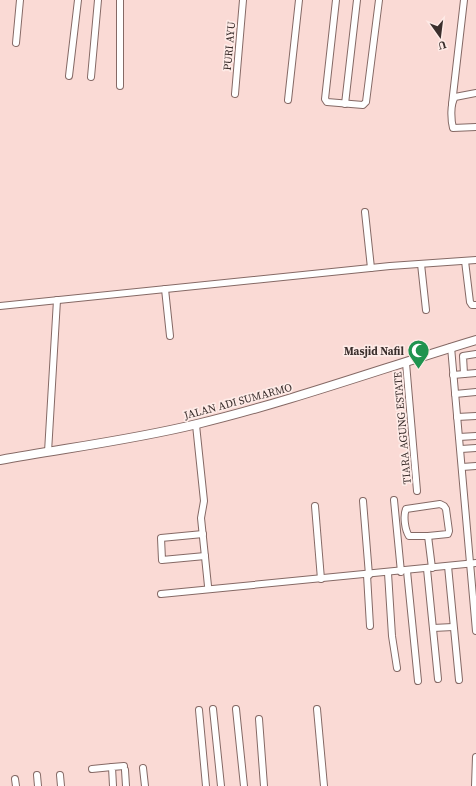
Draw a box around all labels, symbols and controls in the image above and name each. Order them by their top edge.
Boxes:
north arrow [420,16,460,56]
street label: PURI AYU [220,21,239,71]
text: U [437,37,448,53]
mosque icon: Masjid Nafil [406,338,432,371]
place label: Masjid Nafil [344,344,404,359]
street label: TIARA AGUNG ESTATE [390,371,415,485]
street label: JALAN ADI SUMARMO [181,380,294,423]

